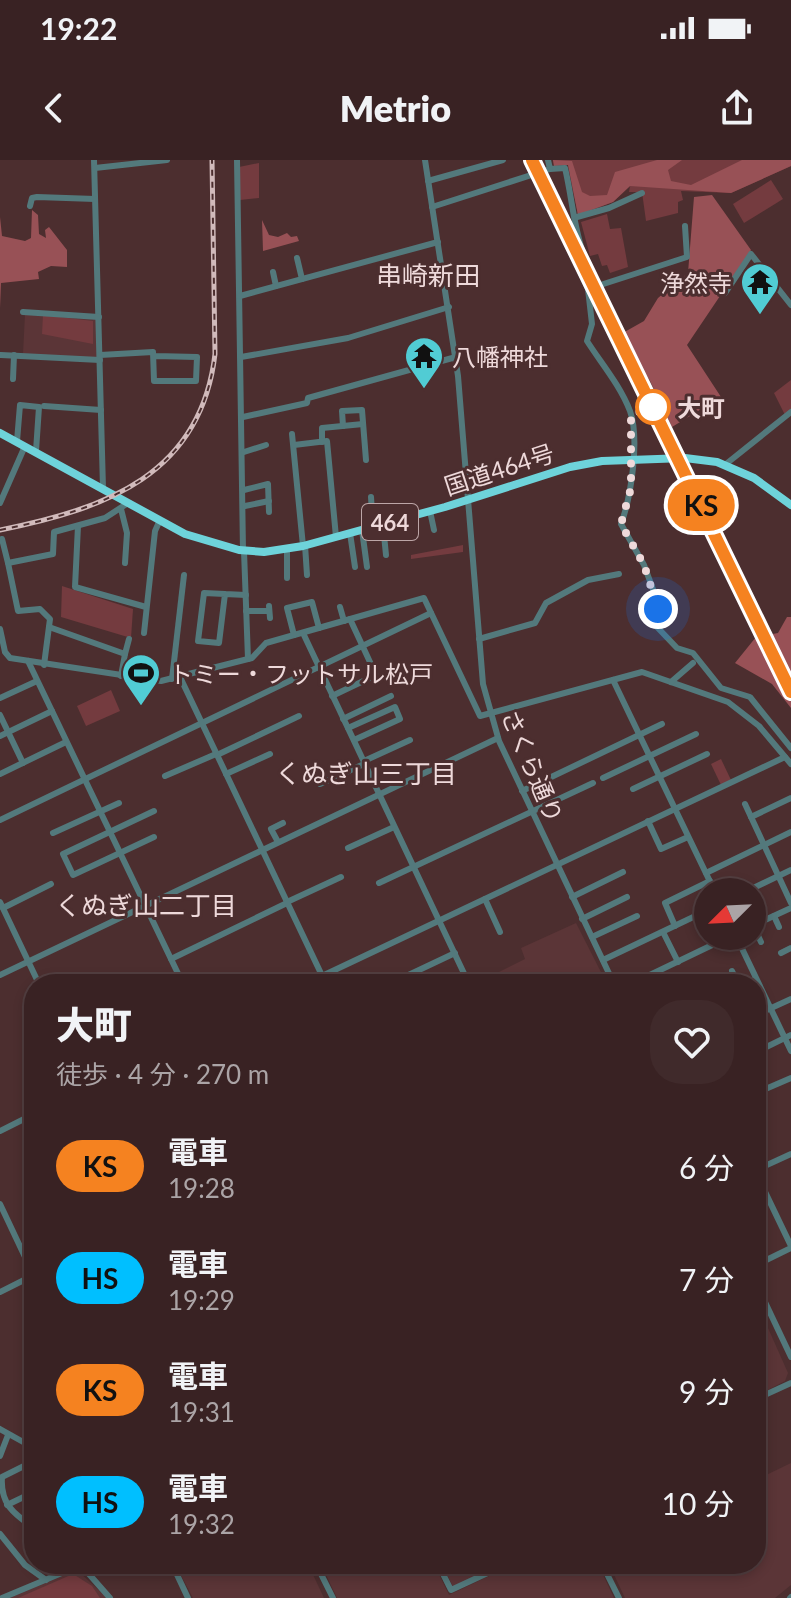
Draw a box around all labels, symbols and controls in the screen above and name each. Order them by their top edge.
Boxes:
text: 19:22 [40,10,117,46]
icon: back [32,86,76,130]
text: Metrio [340,86,451,130]
icon: share [715,86,759,130]
district label: 串崎新田 [376,259,480,291]
temple icon: 浄然寺 [739,261,781,316]
place label: 浄然寺 [660,268,732,297]
temple icon: 八幡神社 [403,335,445,390]
place label: 八幡神社 [452,342,548,371]
marker: 大町 [636,390,670,424]
place label: 大町 [677,393,725,422]
street label: 国道464号 [440,438,558,500]
line badge: KS [665,479,737,531]
text: KS [684,488,718,522]
road number: 464 [362,504,418,540]
your location [638,589,678,629]
sports icon: トミー・フットサル松戸 [120,652,162,707]
place label: トミー・フットサル松戸 [169,659,433,688]
street label: さくら通り [496,705,570,827]
district label: くぬぎ山三丁目 [275,757,457,789]
north arrow [694,878,766,950]
map controls [694,878,766,950]
district label: くぬぎ山二丁目 [55,889,237,921]
button: heart [650,1000,734,1084]
text: 大町 [56,1001,132,1047]
text: 徒歩 · 4 分 · 270 m [56,1058,269,1090]
text: 電車 [168,1133,228,1169]
text: KS [83,1149,117,1183]
text: 6 分 [679,1149,734,1185]
text: 19:28 [168,1172,235,1204]
text: 電車 [168,1245,228,1281]
text: HS [82,1261,118,1295]
text: 7 分 [679,1261,734,1297]
text: 19:29 [168,1284,235,1316]
text: 電車 [168,1357,228,1393]
text: KS [83,1373,117,1407]
text: 9 分 [679,1373,734,1409]
text: 19:31 [168,1396,235,1428]
text: 電車 [168,1469,228,1505]
text: HS [82,1485,118,1519]
text: 10 分 [662,1485,734,1521]
text: 19:32 [168,1508,235,1540]

